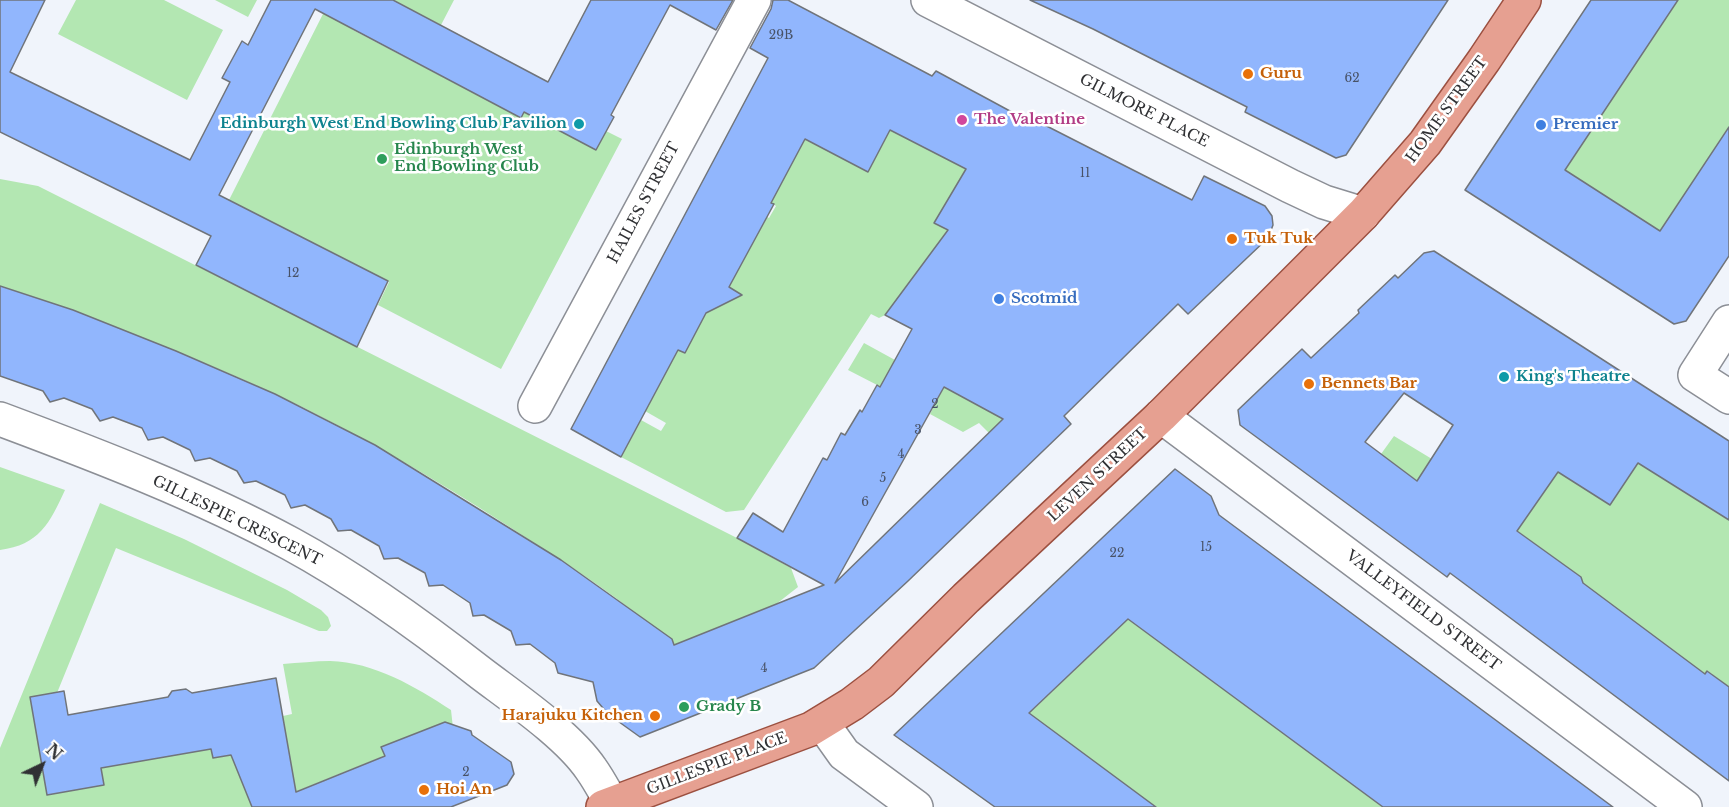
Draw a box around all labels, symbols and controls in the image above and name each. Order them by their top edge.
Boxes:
house number: 29B [769,29,793,43]
street label: HOME STREET [1403,54,1491,166]
place label: Guru [1260,65,1302,83]
marker: Guru [1241,67,1255,81]
street label: GILMORE PLACE [1076,71,1212,151]
house number: 62 [1344,72,1360,86]
place label: The Valentine [974,111,1085,129]
marker: The Valentine [955,113,969,127]
place label: Edinburgh West End Bowling Club Pavilion [220,115,567,133]
place label: Premier [1553,116,1618,134]
marker: Edinburgh West End Bowling Club Pavilion [572,117,586,131]
marker: Premier [1534,118,1548,132]
street label: HAILES STREET [604,139,684,267]
place label: Edinburgh West End Bowling Club [394,141,539,176]
marker: Edinburgh West End Bowling Club [375,152,389,166]
house number: 11 [1080,167,1090,181]
place label: Tuk Tuk [1244,230,1313,248]
marker: Tuk Tuk [1225,232,1239,246]
house number: 12 [287,267,299,281]
place label: Scotmid [1011,290,1077,308]
marker: Scotmid [992,292,1006,306]
place label: King's Theatre [1516,368,1630,386]
marker: King's Theatre [1497,370,1511,384]
place label: Bennets Bar [1321,375,1417,393]
marker: Bennets Bar [1302,377,1316,391]
house number: 2 [931,398,939,412]
house number: 3 [914,424,922,438]
street label: LEVEN STREET [1044,424,1152,526]
house number: 4 [897,448,905,462]
street label: GILLESPIE CRESCENT [149,472,325,570]
house number: 5 [880,472,886,486]
house number: 6 [861,496,869,510]
house number: 15 [1200,541,1212,555]
house number: 22 [1110,547,1124,561]
street label: VALLEYFIELD STREET [1342,547,1504,675]
house number: 4 [760,662,768,676]
place label: Grady B [696,698,761,716]
marker: Grady B [677,700,691,714]
place label: Harajuku Kitchen [502,707,643,725]
marker: Harajuku Kitchen [648,709,662,723]
street label: GILLESPIE PLACE [644,729,790,799]
north arrow [12,735,72,795]
text: N [42,739,67,764]
house number: 2 [462,766,470,780]
place label: Hoi An [436,781,492,799]
marker: Hoi An [417,783,431,797]

